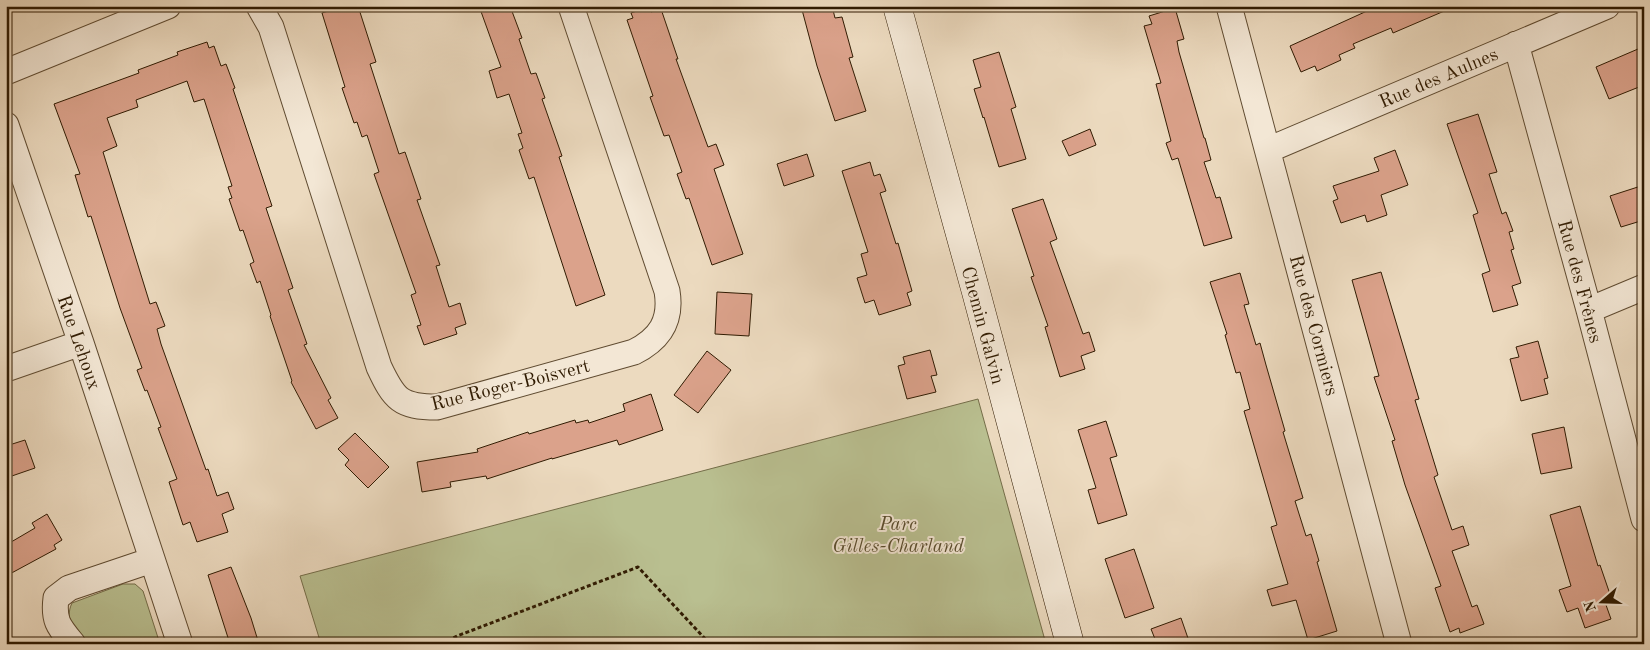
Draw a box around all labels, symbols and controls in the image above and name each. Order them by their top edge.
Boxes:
street label: Rue des Aulnes [1377,46,1501,113]
street label: Rue des Frênes [1553,218,1604,345]
street label: Rue des Cormiers [1285,253,1341,398]
street label: Chemin Galvin [957,265,1006,387]
street label: Rue Lehoux [53,293,103,393]
street label: Rue Roger-Boisvert [429,358,592,415]
park label: Parc Gilles-Charland [832,516,965,557]
north arrow [1578,578,1628,628]
text: N [1582,598,1599,614]

